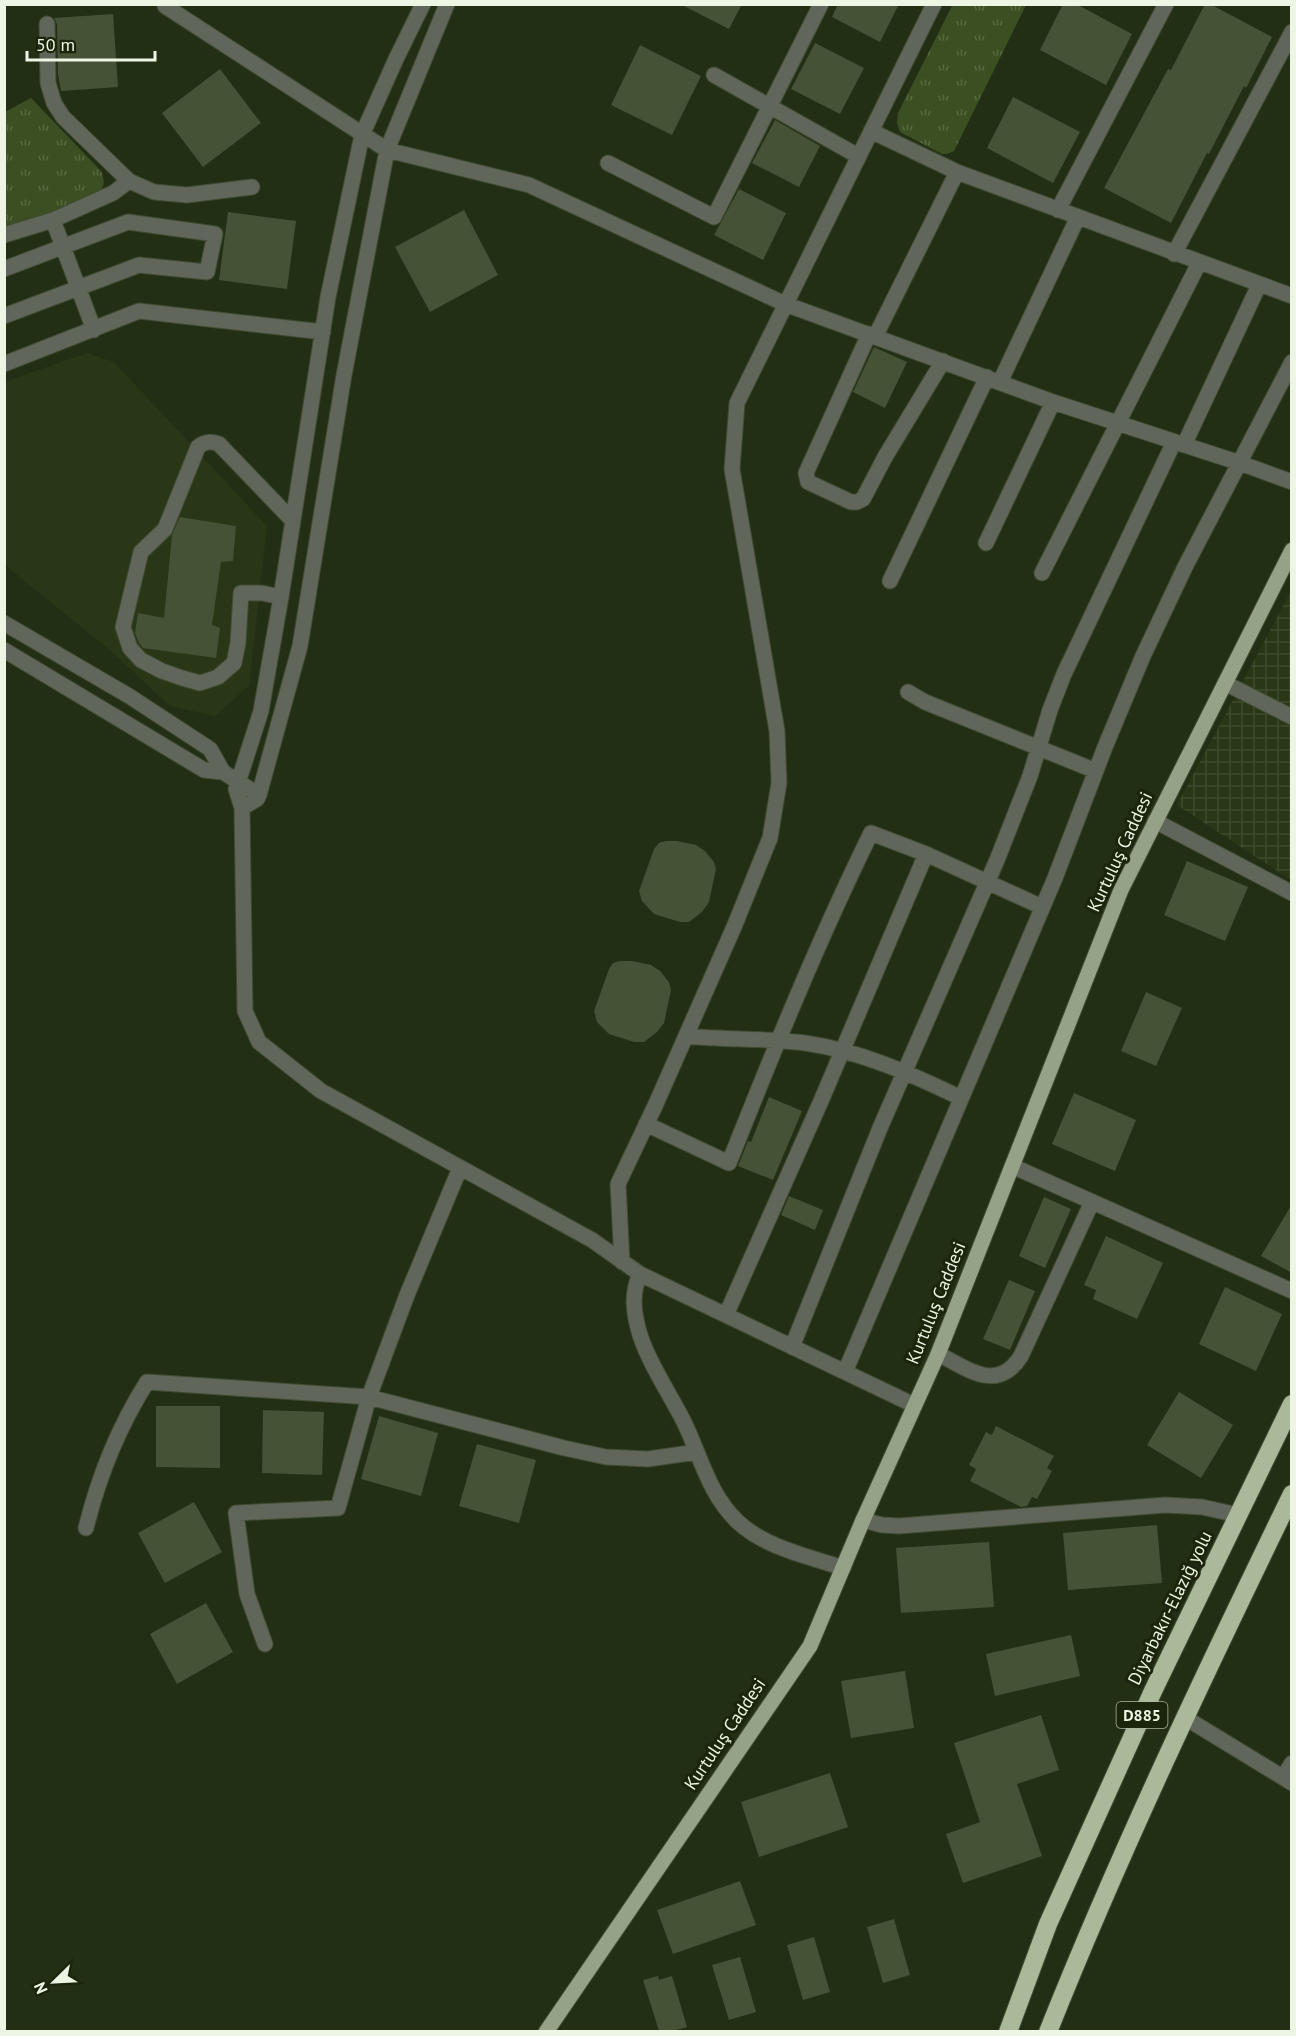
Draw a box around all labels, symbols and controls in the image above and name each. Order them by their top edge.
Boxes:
scale bar [27,24,154,62]
text: 50 m [36,33,75,56]
street label: Kurtuluş Caddesi [1082,788,1157,915]
street label: Kurtuluş Caddesi [901,1238,971,1367]
street label: Diyarbakır-Elazığ yolu [1122,1527,1217,1689]
street label: Kurtuluş Caddesi [679,1673,770,1794]
road number: D885 [1116,1702,1168,1728]
north arrow [24,1952,84,2012]
text: N [29,1979,52,1997]

